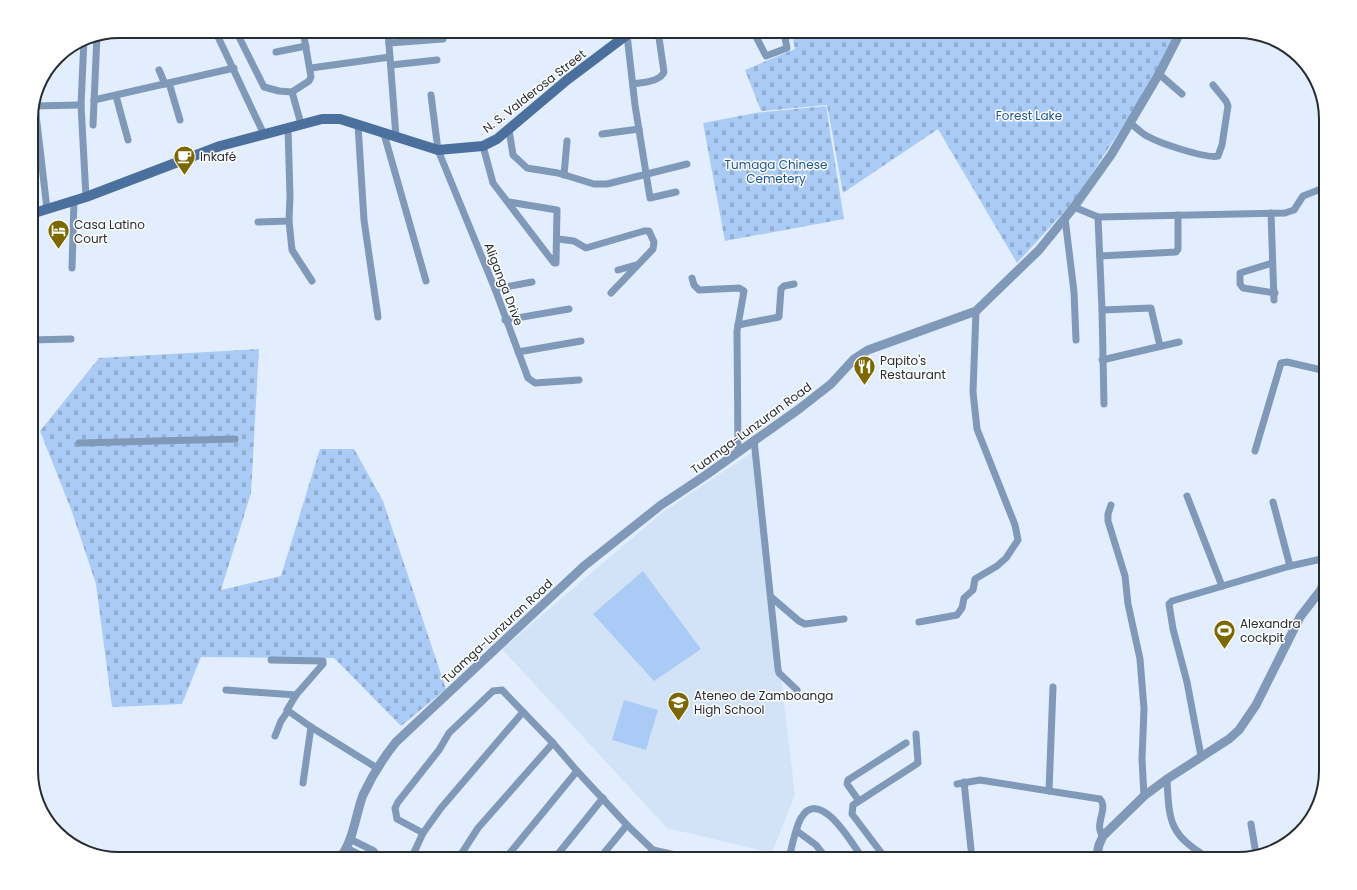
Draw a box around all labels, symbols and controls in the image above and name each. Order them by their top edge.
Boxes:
street label: N. S. Valderosa Street [479,45,589,137]
park label: Forest Lake [996,107,1062,124]
cafe icon: Inkafé [172,143,198,176]
place label: Inkafé [200,148,236,165]
park label: Tumaga Chinese Cemetery [725,156,827,187]
place label: Casa Latino Court [74,216,145,247]
hotel icon: Casa Latino Court [46,218,72,251]
street label: Aliganga Drive [480,240,528,328]
place label: Papito's Restaurant [880,352,946,383]
restaurant icon: Papito's Restaurant [852,354,878,387]
street label: Tuamga-Lunzuran Road [687,378,815,478]
street label: Tuamga-Lunzuran Road [438,575,556,687]
place label: Alexandra cockpit [1240,615,1301,646]
sports icon: Alexandra cockpit [1211,617,1237,650]
place label: Ateneo de Zamboanga High School [694,687,833,718]
school or university icon: Ateneo de Zamboanga High School [665,689,691,722]

